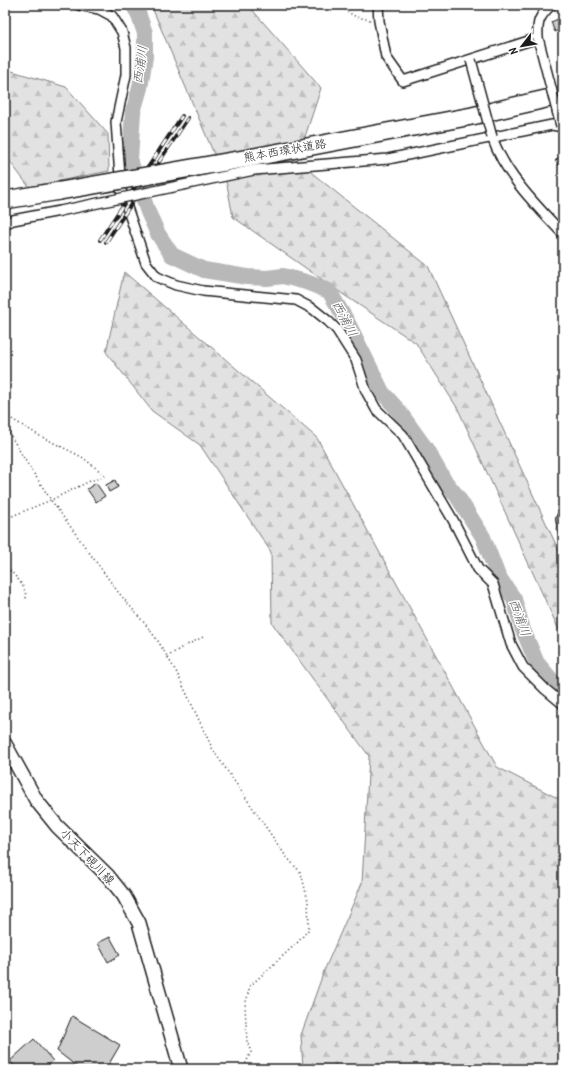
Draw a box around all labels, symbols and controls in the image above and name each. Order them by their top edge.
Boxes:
north arrow [502,26,542,66]
text: N [505,43,524,58]
water label: 西浦川 [128,44,154,86]
street label: 熊本西環状道路 [242,134,328,168]
water label: 西浦川 [326,297,362,341]
water label: 西浦川 [502,596,536,640]
street label: 小天下硯川線 [55,824,119,890]

